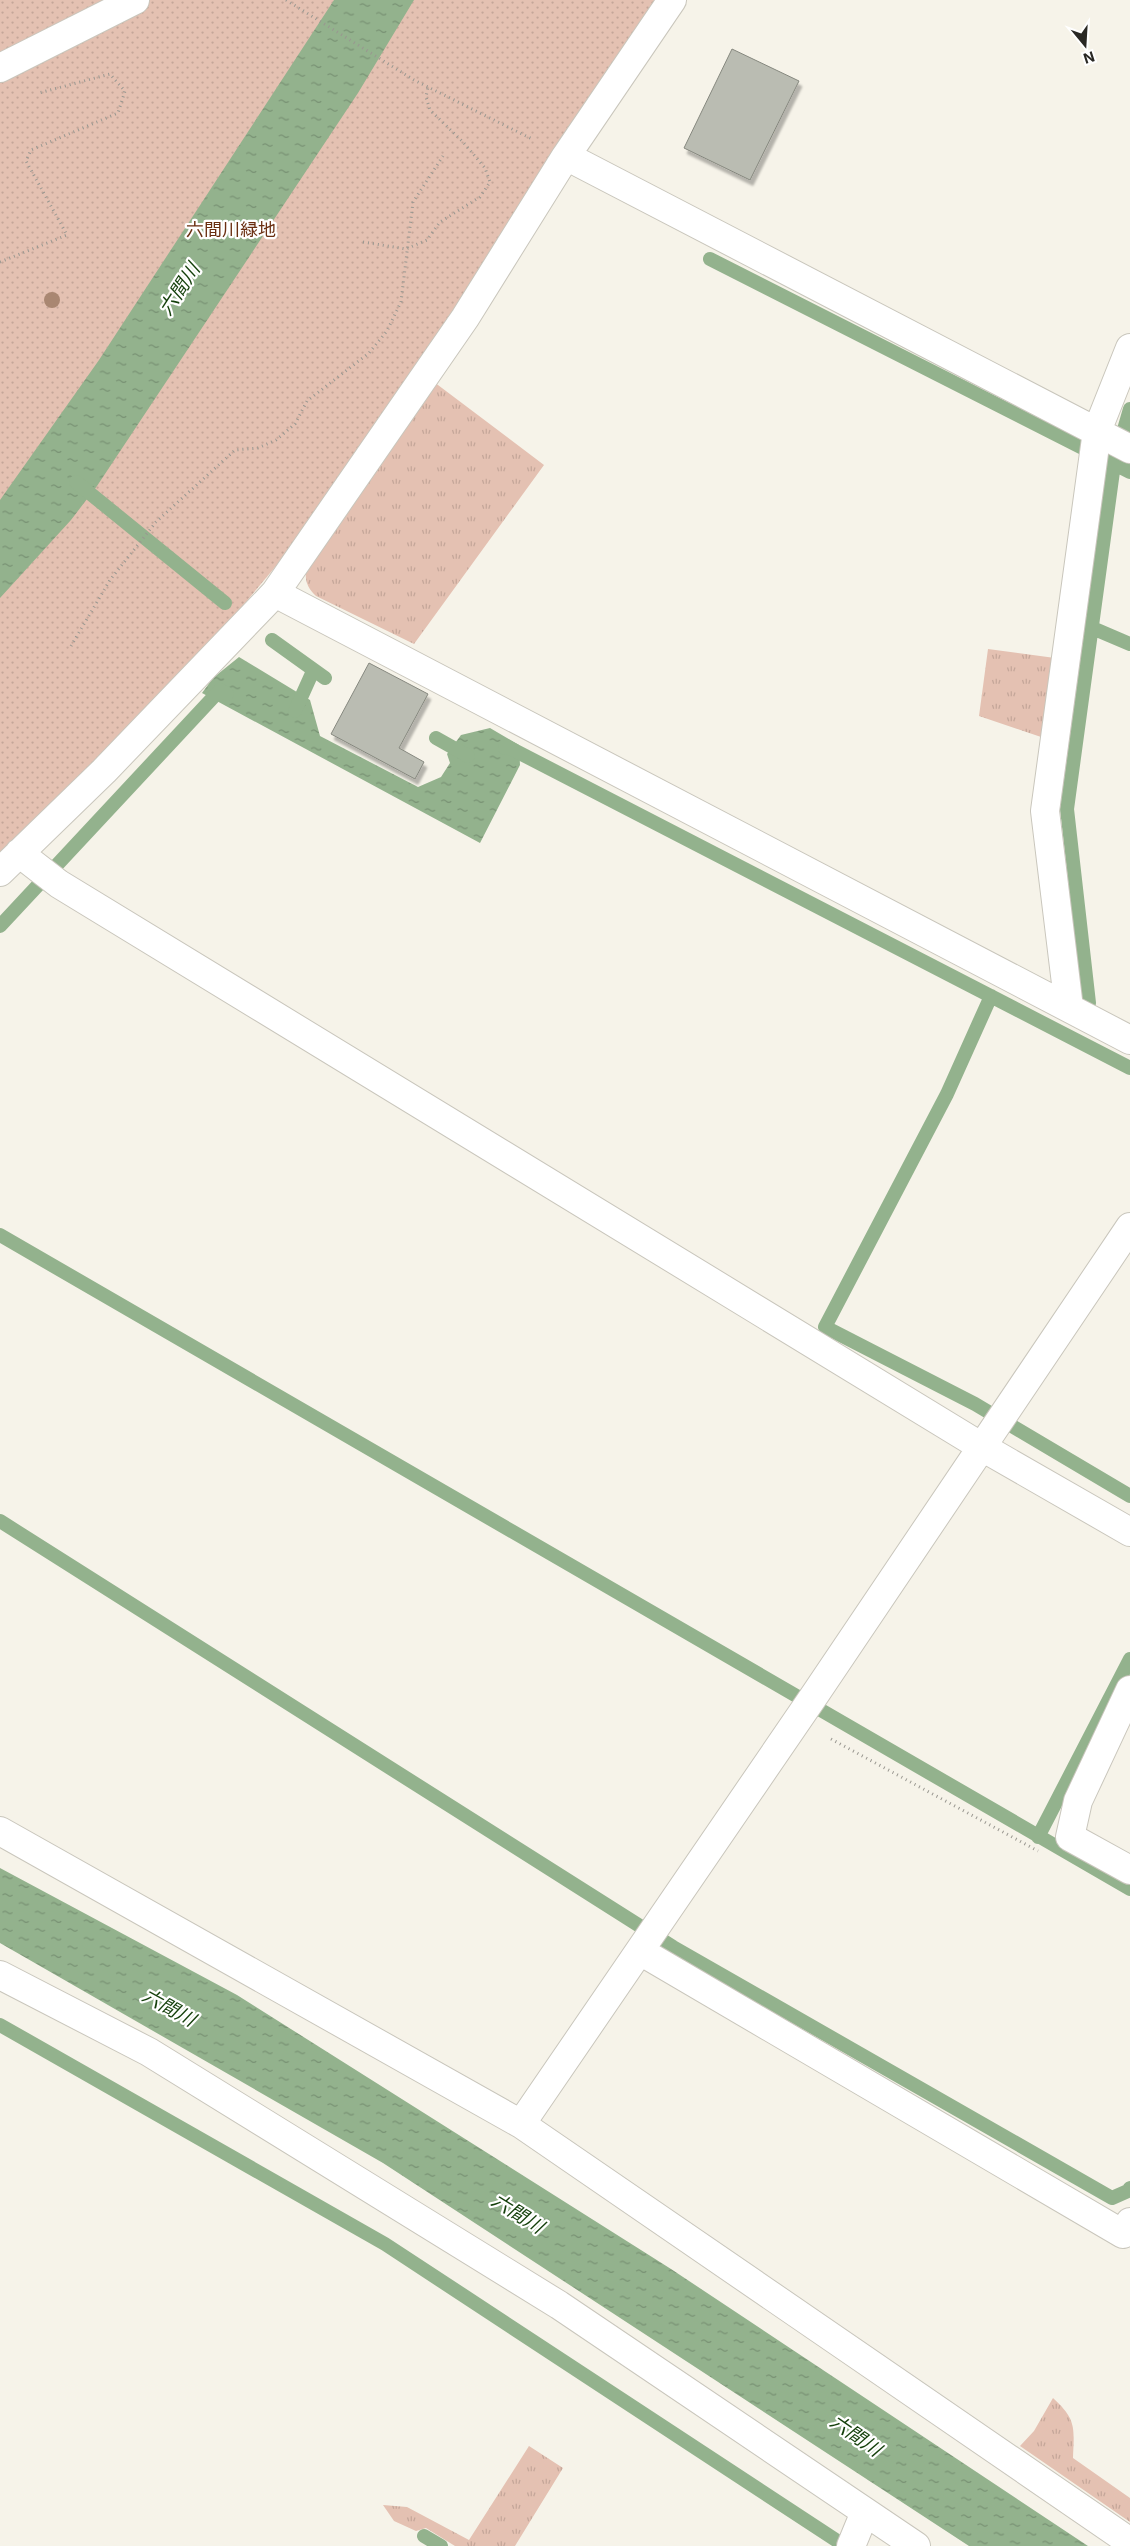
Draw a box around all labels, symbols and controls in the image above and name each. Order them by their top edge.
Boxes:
north arrow [1060,20,1110,70]
text: N [1081,48,1097,68]
park label: 六間川緑地 [186,219,276,240]
water label: 六間川 [154,257,206,319]
water label: 六間川 [138,1984,201,2032]
water label: 六間川 [487,2189,550,2239]
water label: 六間川 [826,2410,887,2462]

